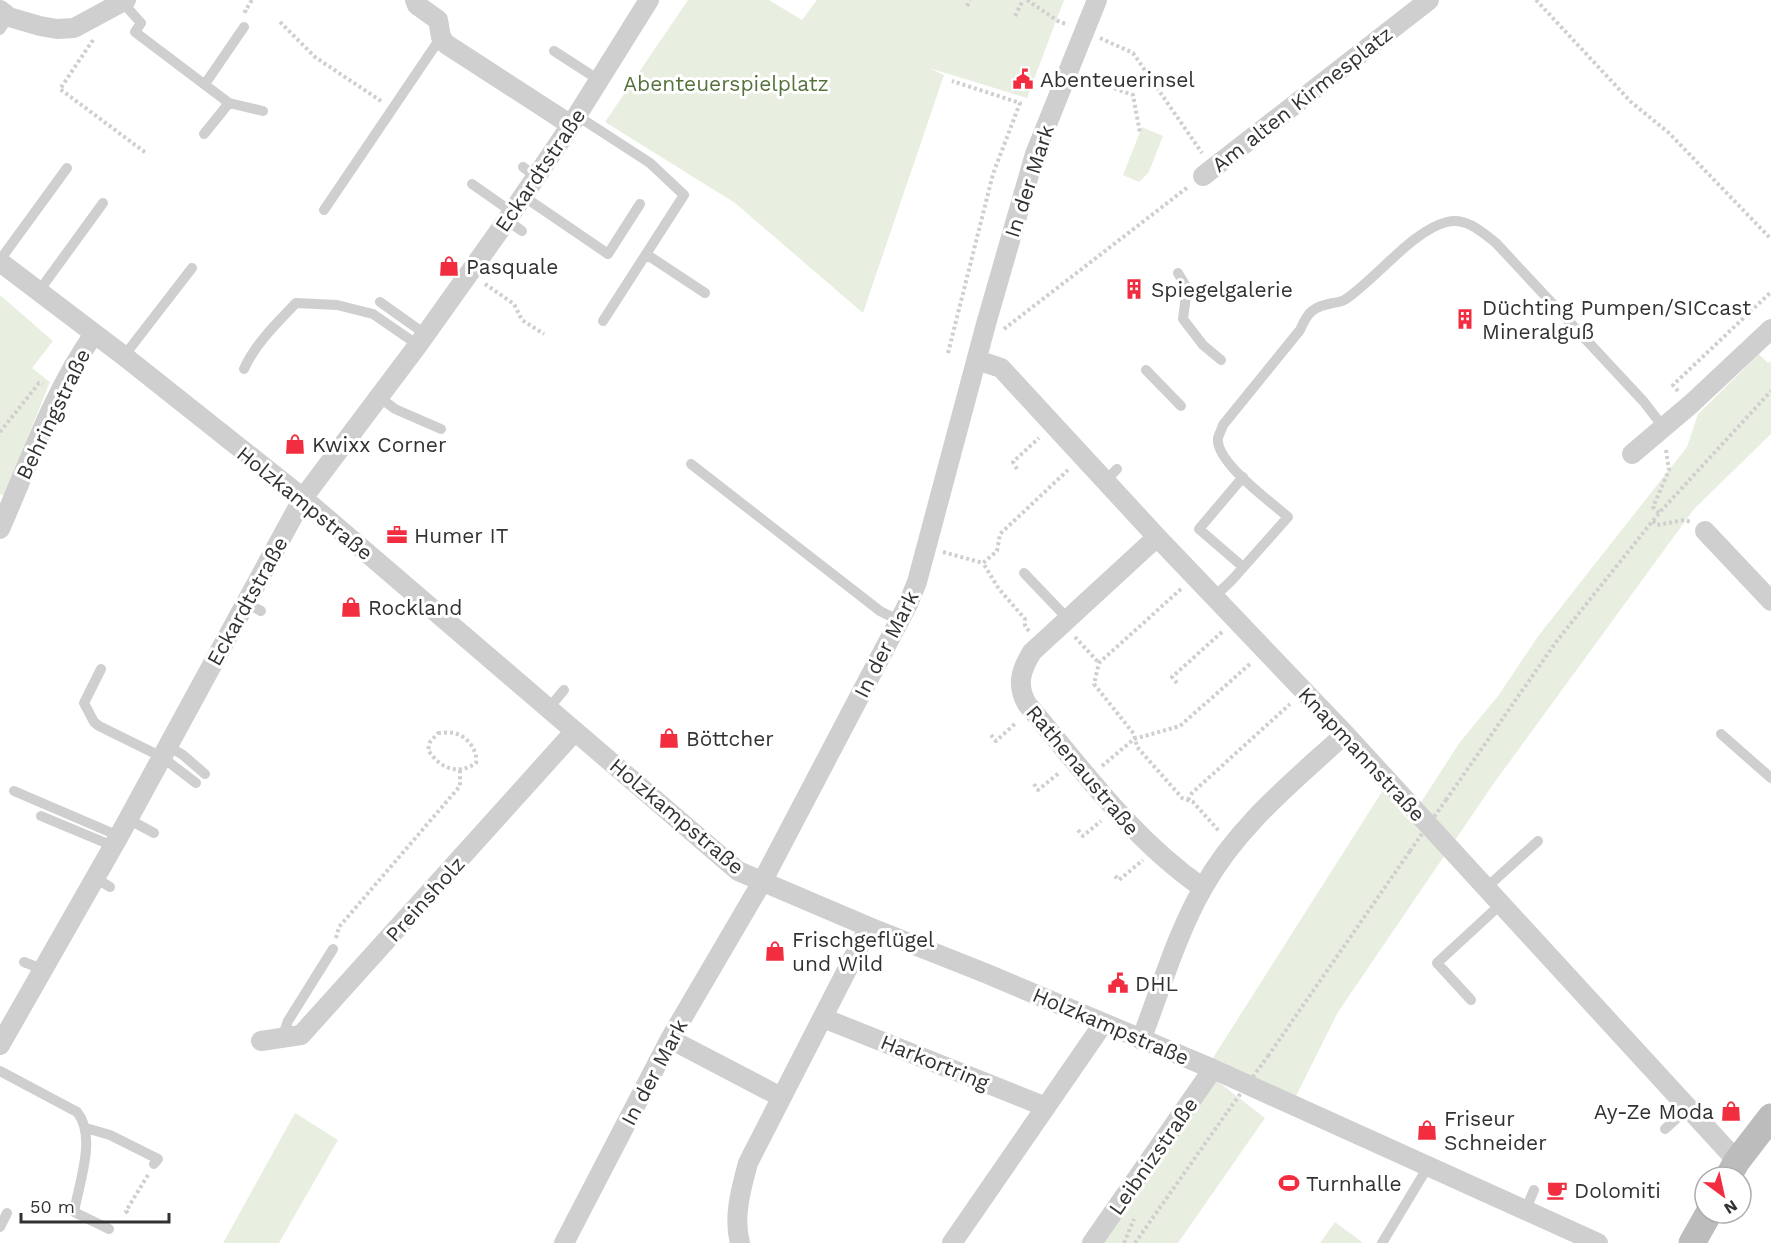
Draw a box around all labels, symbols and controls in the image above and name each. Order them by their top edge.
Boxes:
street label: Am alten Kirmesplatz [1207,21,1397,177]
public building icon: Abenteuerinsel [1011,67,1035,91]
place label: Abenteuerinsel [1040,67,1195,92]
park label: Abenteuerspielplatz [623,71,829,96]
street label: Eckardtstraße [489,103,591,237]
street label: In der Mark [999,121,1059,240]
shop icon: Pasquale [437,254,461,278]
place label: Pasquale [466,254,558,279]
building icon: Spiegelgalerie [1122,277,1146,301]
place label: Spiegelgalerie [1151,277,1293,302]
place label: Düchting Pumpen/SICcast Mineralguß [1482,295,1751,344]
building icon: Düchting Pumpen/SICcast Mineralguß [1453,307,1477,331]
street label: Behringstraße [11,345,95,483]
shop icon: Kwixx Corner [283,432,307,456]
place label: Kwixx Corner [312,432,447,457]
street label: Holzkampstraße [232,441,378,565]
office icon: Humer IT [385,523,409,547]
place label: Humer IT [414,523,509,548]
street label: Eckardtstraße [201,532,293,670]
street label: In der Mark [848,586,924,702]
shop icon: Rockland [339,595,363,619]
place label: Rockland [368,595,462,620]
street label: Knapmannstraße [1293,682,1431,826]
street label: Rathenaustraße [1021,700,1145,840]
shop icon: Böttcher [657,726,681,750]
place label: Böttcher [686,726,774,751]
street label: Holzkampstraße [605,753,749,879]
street label: Preinsholz [380,851,470,947]
place label: Frischgeflügel und Wild [792,927,935,976]
shop icon: Frischgeflügel und Wild [763,939,787,963]
public building icon: DHL [1106,971,1130,995]
place label: DHL [1135,971,1178,996]
street label: Holzkampstraße [1029,982,1193,1070]
street label: In der Mark [616,1014,693,1130]
street label: Harkortring [877,1029,994,1095]
street label: Leibnizstraße [1103,1092,1203,1220]
place label: Ay-Ze Moda [1594,1099,1714,1124]
shop icon: Ay-Ze Moda [1719,1099,1743,1123]
place label: Friseur Schneider [1444,1106,1547,1155]
shop icon: Friseur Schneider [1415,1118,1439,1142]
north arrow [1693,1165,1753,1225]
sports icon: Turnhalle [1277,1171,1301,1195]
place label: Turnhalle [1306,1171,1402,1196]
cafe icon: Dolomiti [1545,1178,1569,1202]
place label: Dolomiti [1574,1178,1661,1203]
scale bar [21,1186,170,1224]
text: 50 m [30,1196,75,1217]
text: N [1721,1196,1741,1218]

